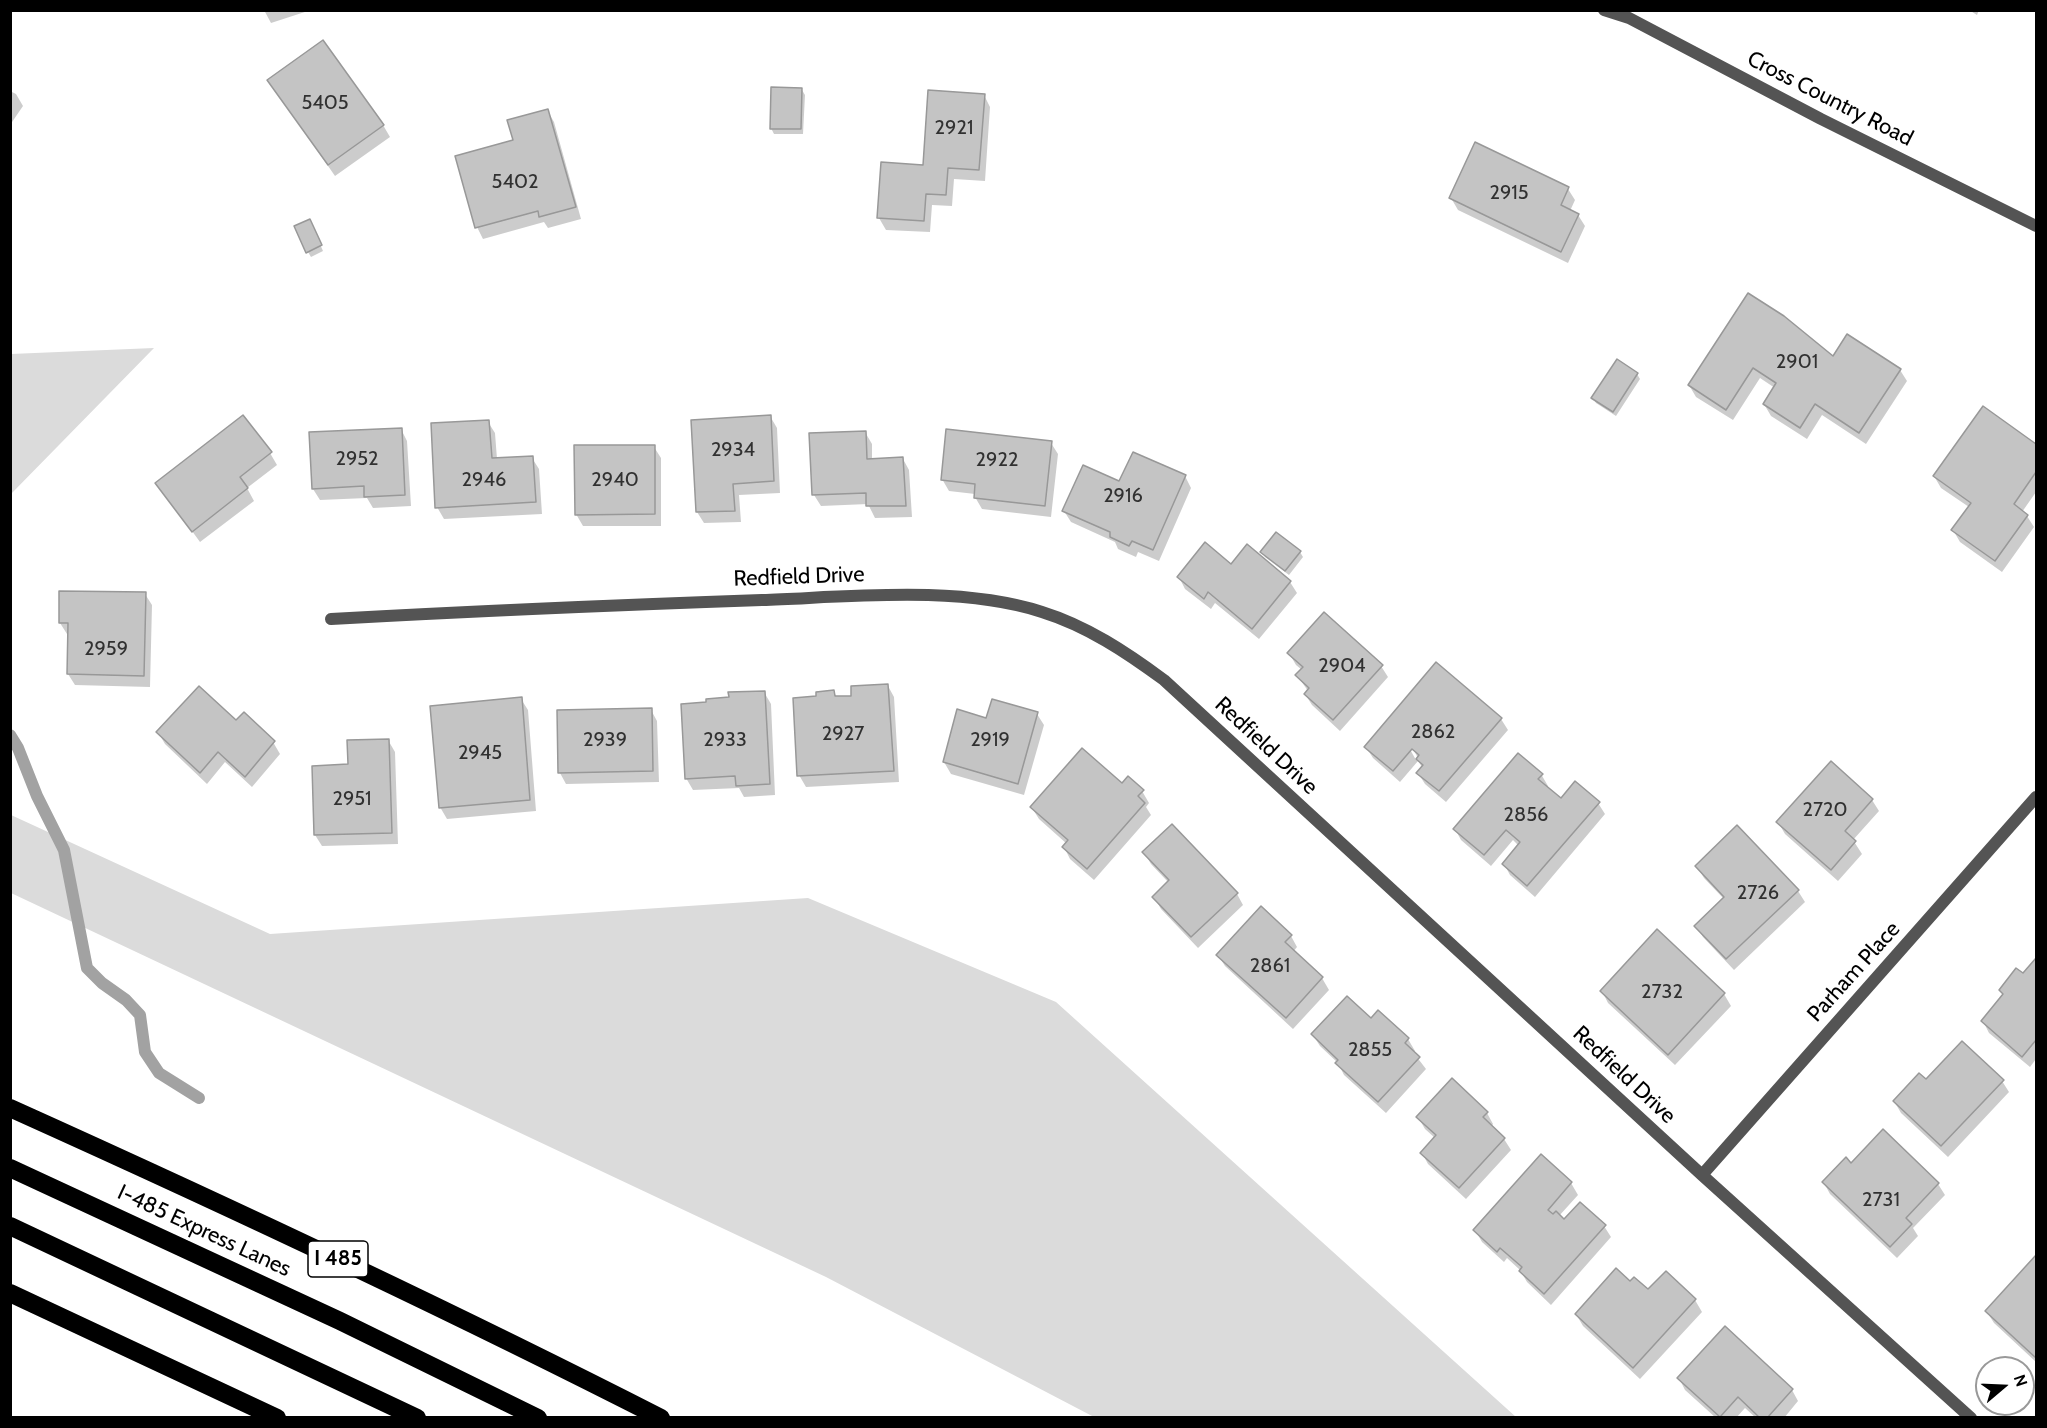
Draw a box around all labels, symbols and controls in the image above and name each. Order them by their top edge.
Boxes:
street label: Cross Country Road [1743,46,1917,152]
house number: 5405 [301,91,349,115]
house number: 2921 [935,116,973,140]
house number: 5402 [492,170,538,194]
house number: 2915 [1489,181,1529,205]
house number: 2901 [1776,350,1818,374]
house number: 2934 [711,438,755,462]
house number: 2952 [335,447,379,471]
house number: 2922 [976,448,1018,472]
house number: 2946 [462,468,506,492]
house number: 2940 [591,468,639,492]
house number: 2916 [1103,484,1143,508]
street label: Redfield Drive [733,562,865,592]
house number: 2959 [84,637,128,661]
house number: 2904 [1318,654,1366,678]
street label: Redfield Drive [1209,692,1323,800]
house number: 2862 [1411,720,1455,744]
house number: 2927 [822,722,864,746]
house number: 2939 [583,728,627,752]
house number: 2933 [703,728,747,752]
house number: 2919 [970,728,1010,752]
house number: 2945 [458,741,502,765]
house number: 2951 [332,787,372,811]
house number: 2720 [1803,798,1847,822]
house number: 2856 [1504,803,1548,827]
house number: 2726 [1737,881,1779,905]
street label: Parham Place [1802,916,1906,1028]
house number: 2861 [1250,954,1290,978]
house number: 2732 [1641,980,1683,1004]
street label: Redfield Drive [1567,1021,1681,1129]
house number: 2855 [1348,1038,1392,1062]
street label: I-485 Express Lanes [113,1179,295,1283]
house number: 2731 [1862,1188,1900,1212]
road number: I 485 [308,1241,368,1277]
north arrow [1975,1356,2035,1416]
text: N [2010,1372,2031,1389]

